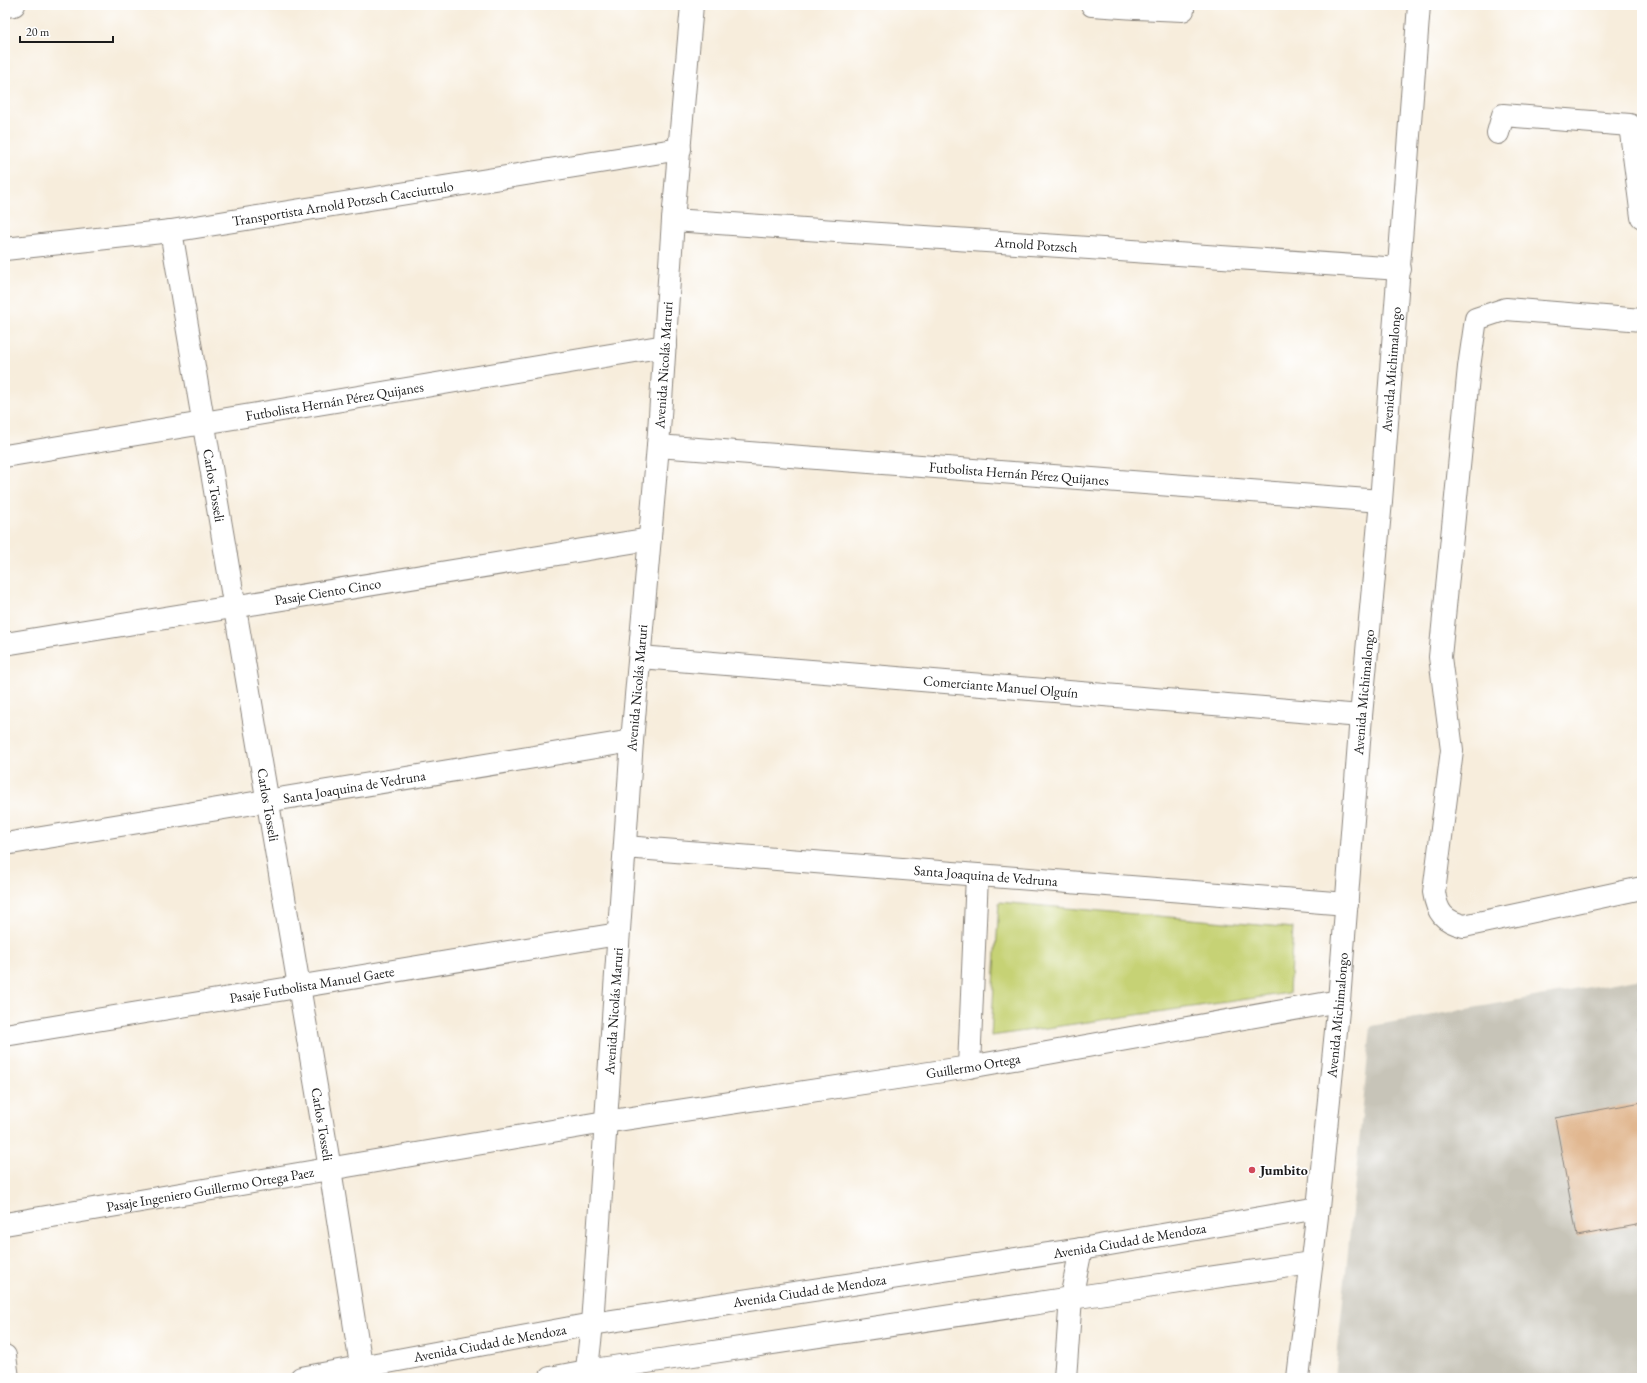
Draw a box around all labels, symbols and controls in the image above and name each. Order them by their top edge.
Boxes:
scale bar [20,18,113,44]
text: 20 m [26,24,50,40]
street label: Transportista Arnold Potzsch Cacciuttulo [231,177,455,230]
street label: Arnold Potzsch [993,233,1078,256]
street label: Avenida Nicolás Maruri [650,300,677,430]
street label: Avenida Michimalongo [1377,306,1405,434]
street label: Futbolista Hernán Pérez Quijanes [244,377,425,425]
street label: Carlos Tosseli [199,447,229,524]
street label: Futbolista Hernán Pérez Quijanes [928,458,1110,489]
street label: Pasaje Ciento Cinco [273,574,382,609]
street label: Avenida Nicolás Maruri [622,623,651,753]
street label: Avenida Michimalongo [1349,629,1378,757]
street label: Comerciante Manuel Olguín [923,671,1080,702]
street label: Santa Joaquina de Vedruna [282,766,427,807]
street label: Carlos Tosseli [253,767,283,843]
street label: Santa Joaquina de Vedruna [913,861,1059,890]
street label: Avenida Nicolás Maruri [600,946,627,1076]
street label: Avenida Michimalongo [1322,952,1352,1080]
street label: Pasaje Futbolista Manuel Gaete [228,962,396,1007]
street label: Guillermo Ortega [925,1049,1022,1082]
street label: Carlos Tosseli [307,1086,338,1163]
place label: Jumbito [1258,1161,1308,1179]
street label: Pasaje Ingeniero Guillermo Ortega Paez [105,1163,316,1216]
marker: Jumbito [1247,1165,1257,1175]
street label: Avenida Ciudad de Mendoza [1051,1218,1208,1262]
street label: Avenida Ciudad de Mendoza [731,1270,888,1311]
street label: Avenida Ciudad de Mendoza [411,1320,568,1366]

